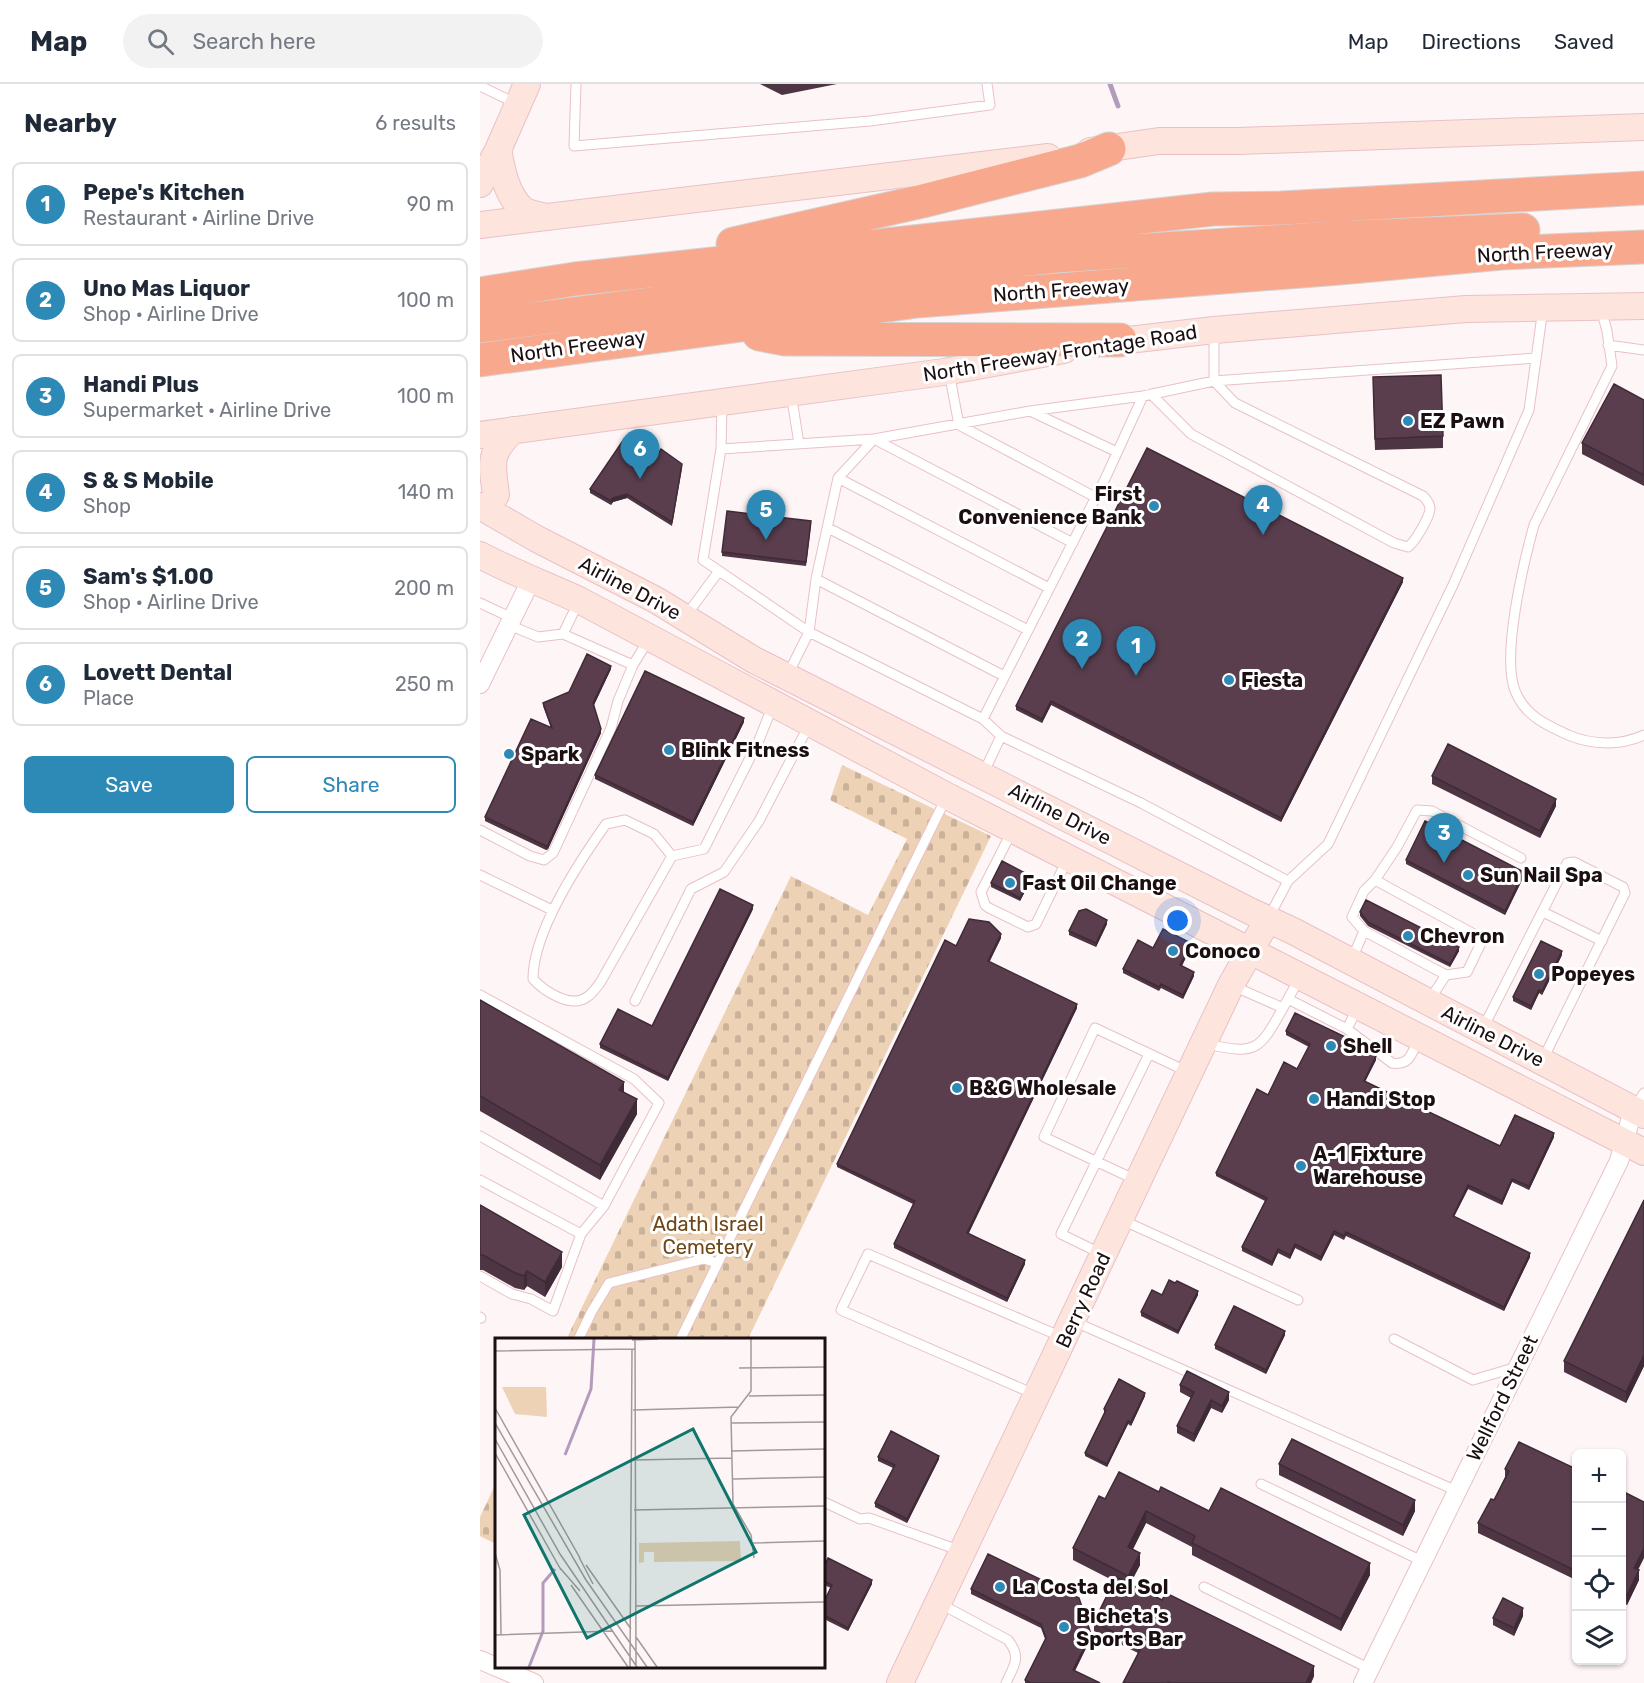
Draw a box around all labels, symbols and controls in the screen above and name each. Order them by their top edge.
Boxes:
search box [123,14,543,68]
text: Map [30,25,87,58]
icon: search [144,25,177,58]
text: Search here [192,28,316,55]
text: Map [1348,29,1389,54]
text: Directions [1422,29,1521,54]
text: Saved [1554,29,1614,54]
text: Nearby [24,108,117,139]
text: 6 results [375,111,456,135]
text: Pepe's Kitchen [83,179,245,206]
text: 1 [41,192,50,216]
text: 90 m [407,192,454,216]
text: Restaurant · Airline Drive [83,206,314,230]
street label: North Freeway [1476,236,1614,268]
street label: North Freeway [992,273,1130,307]
text: Uno Mas Liquor [83,275,250,302]
text: 2 [39,288,52,312]
text: 100 m [397,288,454,312]
text: Shop · Airline Drive [83,302,259,326]
street label: North Freeway Frontage Road [921,319,1199,387]
street label: North Freeway [509,325,647,367]
text: Handi Plus [83,371,199,398]
text: 3 [39,384,52,408]
text: 100 m [397,384,454,408]
text: Supermarket · Airline Drive [83,398,331,422]
place label: EZ Pawn [1420,409,1505,433]
marker: EZ Pawn [1401,414,1415,428]
pin: 6 [620,430,660,479]
text: S & S Mobile [83,467,214,494]
text: 4 [39,480,52,504]
text: 140 m [398,480,454,504]
place label: First Convenience Bank [958,482,1142,529]
pin: 4 [1244,486,1282,535]
pin: 5 [746,490,786,540]
text: Shop [83,494,131,518]
marker: First Convenience Bank [1147,499,1161,513]
street label: Airline Drive [575,551,685,625]
text: Sam's $1.00 [83,563,214,590]
text: 5 [39,576,52,600]
text: 200 m [394,576,454,600]
text: Shop · Airline Drive [83,590,259,614]
pin: 2 [1062,620,1102,669]
pin: 1 [1116,626,1156,676]
text: Lovett Dental [83,659,232,686]
place label: Fiesta [1241,668,1303,692]
text: 6 [39,672,52,696]
text: 250 m [395,672,454,696]
marker: Fiesta [1222,673,1236,687]
text: Place [83,686,134,710]
place label: Blink Fitness [681,738,810,762]
place label: Spark [521,742,580,766]
marker: Blink Fitness [662,743,676,757]
marker: Spark [502,747,516,761]
button: Save [24,756,234,813]
button: Share [246,756,456,813]
street label: Airline Drive [1005,778,1115,850]
pin: 3 [1424,814,1464,863]
place label: Sun Nail Spa [1480,863,1603,887]
marker: Sun Nail Spa [1461,868,1475,882]
place label: Fast Oil Change [1022,871,1177,895]
marker: Fast Oil Change [1003,876,1017,890]
your location [1163,906,1192,935]
place label: Chevron [1420,924,1505,948]
marker: Chevron [1401,929,1415,943]
place label: Conoco [1185,939,1260,963]
marker: Conoco [1166,944,1180,958]
place label: Popeyes [1551,962,1635,986]
marker: Popeyes [1532,967,1546,981]
street label: Airline Drive [1438,1000,1548,1072]
place label: Shell [1343,1034,1393,1058]
marker: Shell [1324,1039,1338,1053]
place label: B&G Wholesale [969,1076,1116,1100]
marker: B&G Wholesale [950,1081,964,1095]
place label: Handi Stop [1326,1087,1436,1111]
marker: Handi Stop [1307,1092,1321,1106]
place label: A-1 Fixture Warehouse [1313,1142,1423,1189]
marker: A-1 Fixture Warehouse [1294,1159,1308,1173]
park label: Adath Israel Cemetery [652,1212,764,1259]
street label: Berry Road [1050,1248,1116,1352]
street label: Wellford Street [1461,1331,1543,1465]
inset map [495,1338,825,1668]
map controls [1572,1449,1626,1665]
button: + [1572,1449,1626,1503]
button: − [1572,1503,1626,1557]
button: locate [1572,1557,1626,1611]
place label: La Costa del Sol [1012,1575,1168,1599]
marker: La Costa del Sol [993,1580,1007,1594]
place label: Bicheta's Sports Bar [1076,1604,1183,1651]
button: layers [1572,1611,1626,1665]
marker: Bicheta's Sports Bar [1057,1620,1071,1634]

